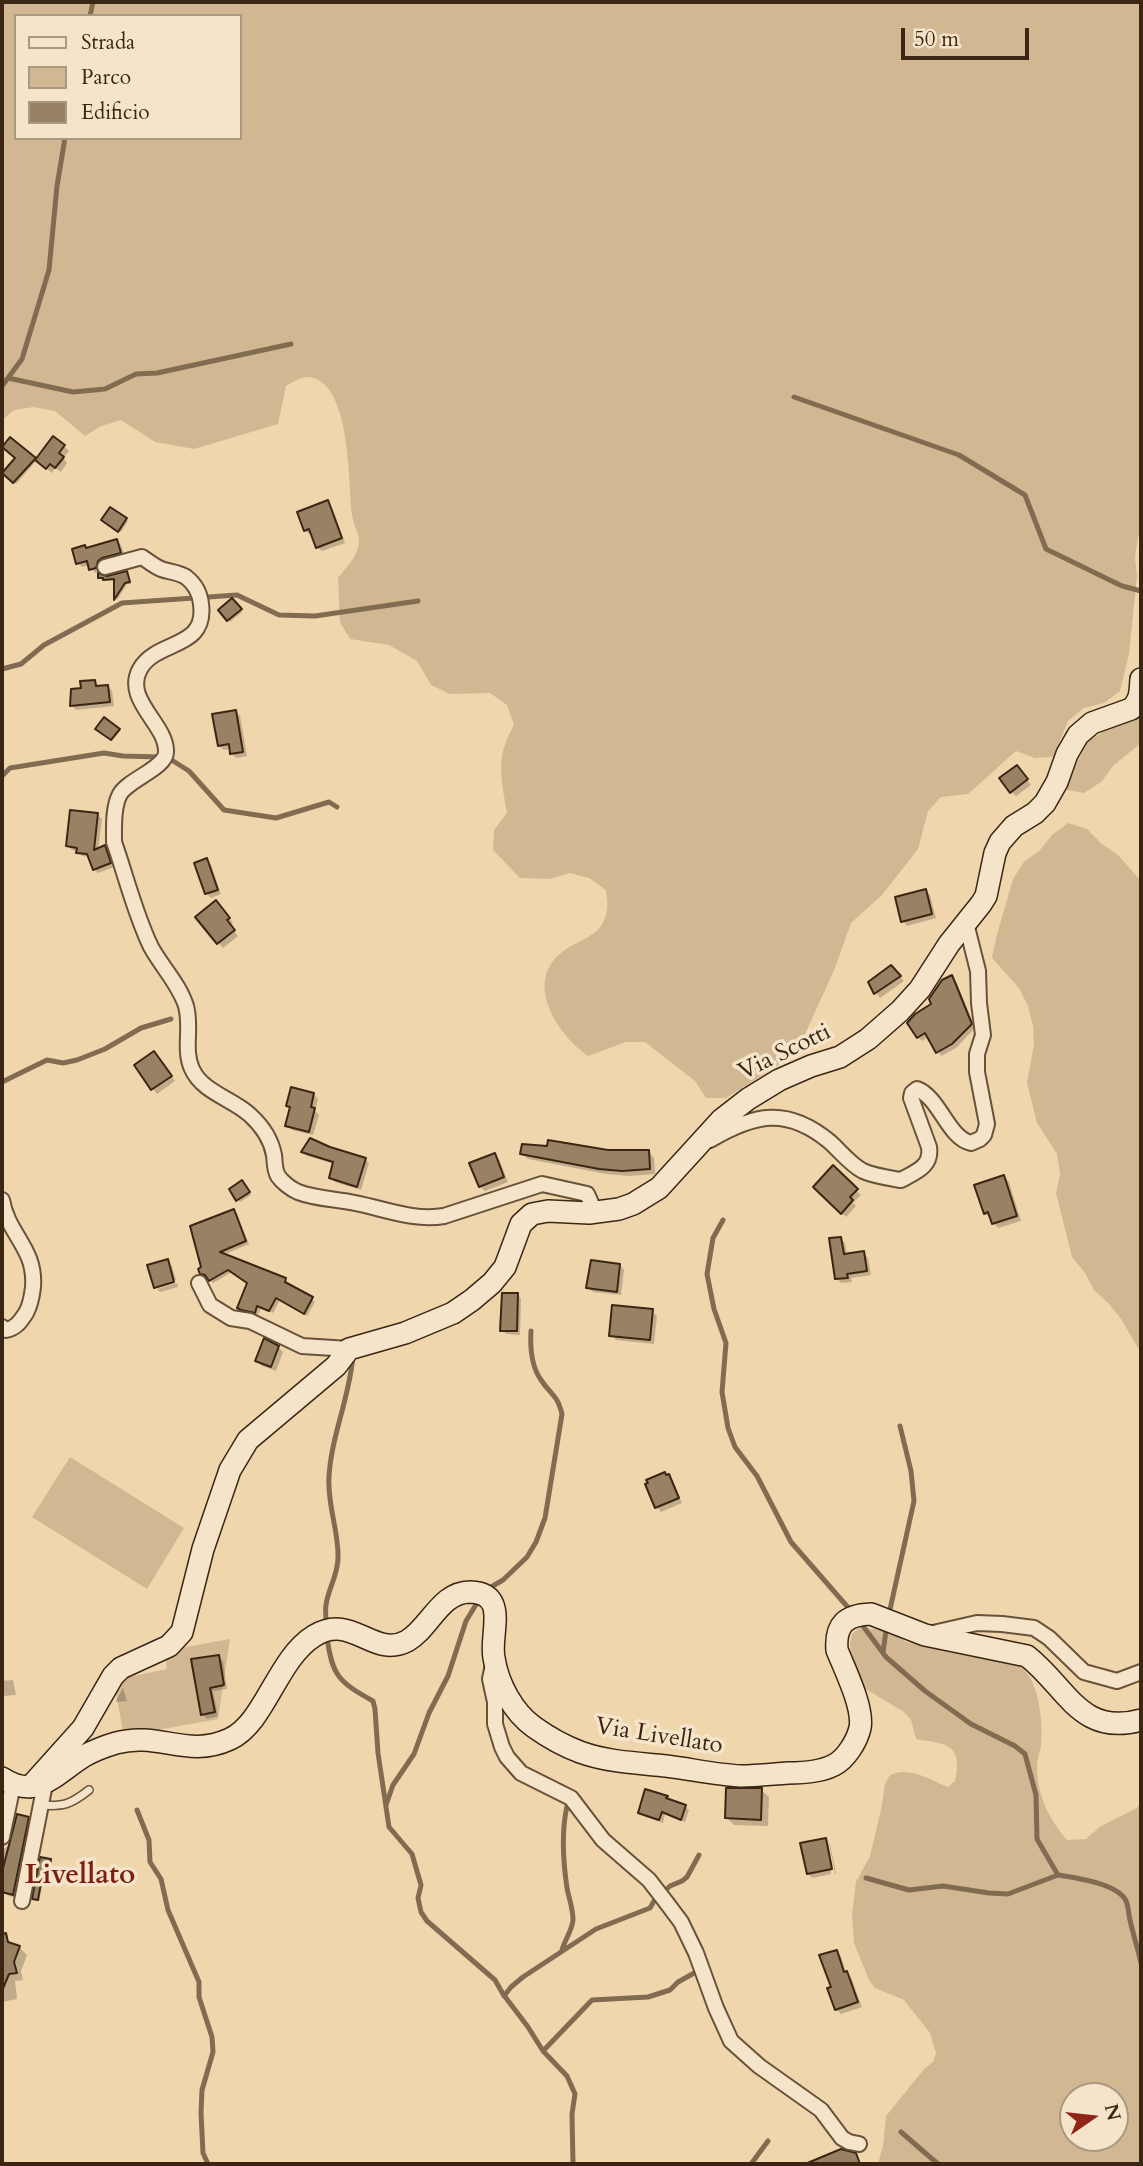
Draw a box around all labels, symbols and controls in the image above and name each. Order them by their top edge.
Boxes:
legend [14,14,242,140]
scale bar [905,14,1033,58]
text: 50 m [914,25,959,54]
text: Strada [81,28,135,57]
text: Parco [81,63,131,92]
text: Edificio [81,98,150,127]
street label: Via Scotti [734,1018,836,1088]
street label: Via Livellato [593,1713,725,1761]
district label: Livellato [25,1860,135,1894]
north arrow [1059,2082,1129,2152]
text: N [1098,2101,1127,2124]

